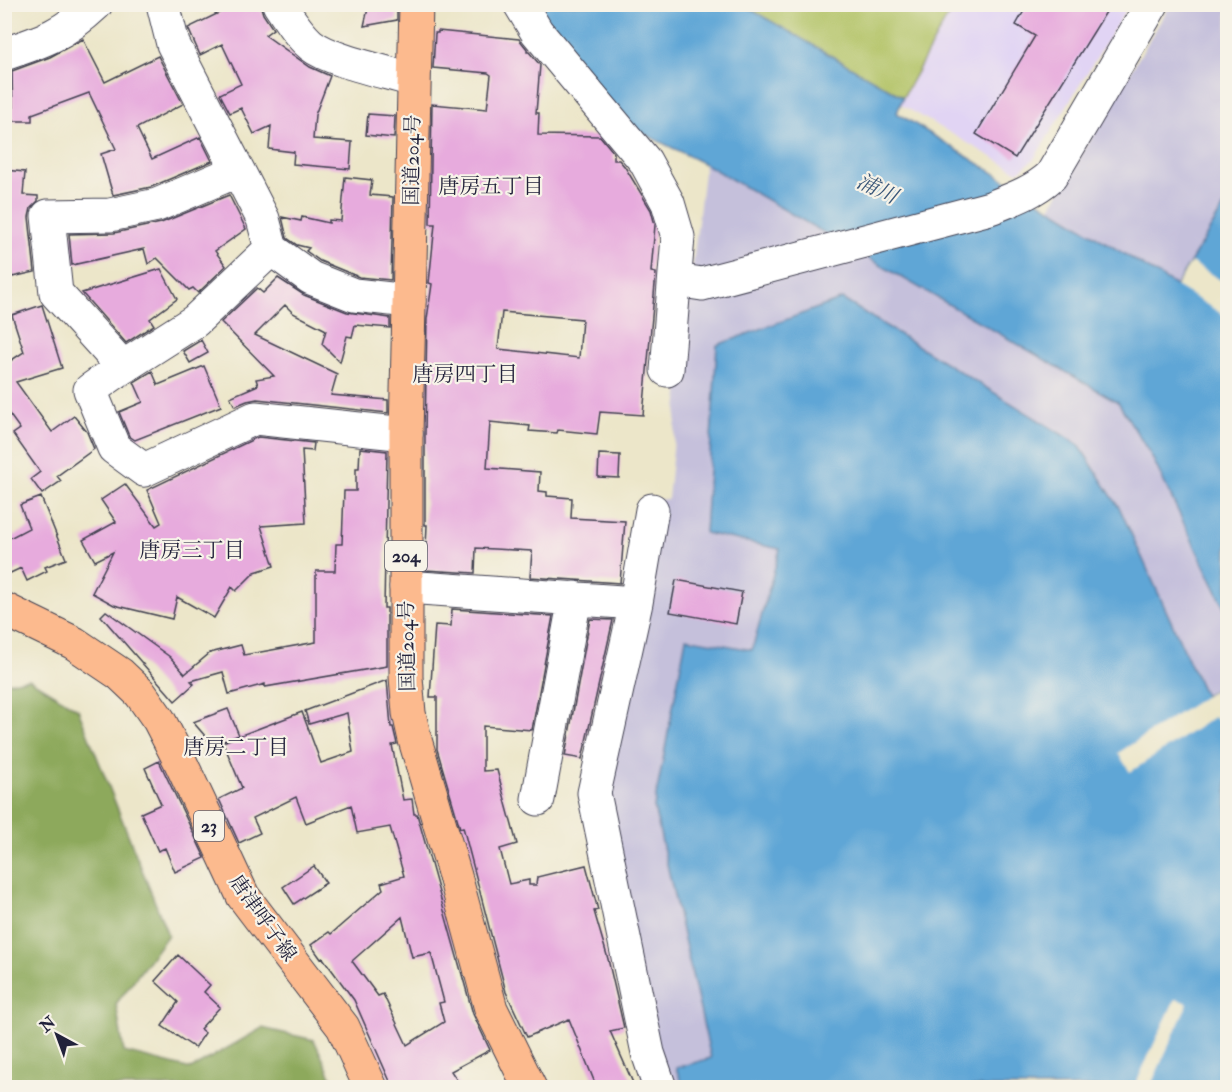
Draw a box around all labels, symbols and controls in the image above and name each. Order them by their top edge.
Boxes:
street label: 国道204号 [399,114,425,206]
water label: 浦川 [852,168,904,211]
district label: 唐房五丁目 [439,173,544,200]
district label: 唐房四丁目 [413,361,518,388]
district label: 唐房三丁目 [140,537,245,564]
road number: 204 [385,541,427,571]
street label: 国道204号 [394,600,420,692]
district label: 唐房二丁目 [184,734,289,761]
road number: 23 [194,811,224,841]
street label: 唐津呼子線 [224,870,302,966]
north arrow [27,1005,87,1065]
text: N [35,1012,60,1037]

